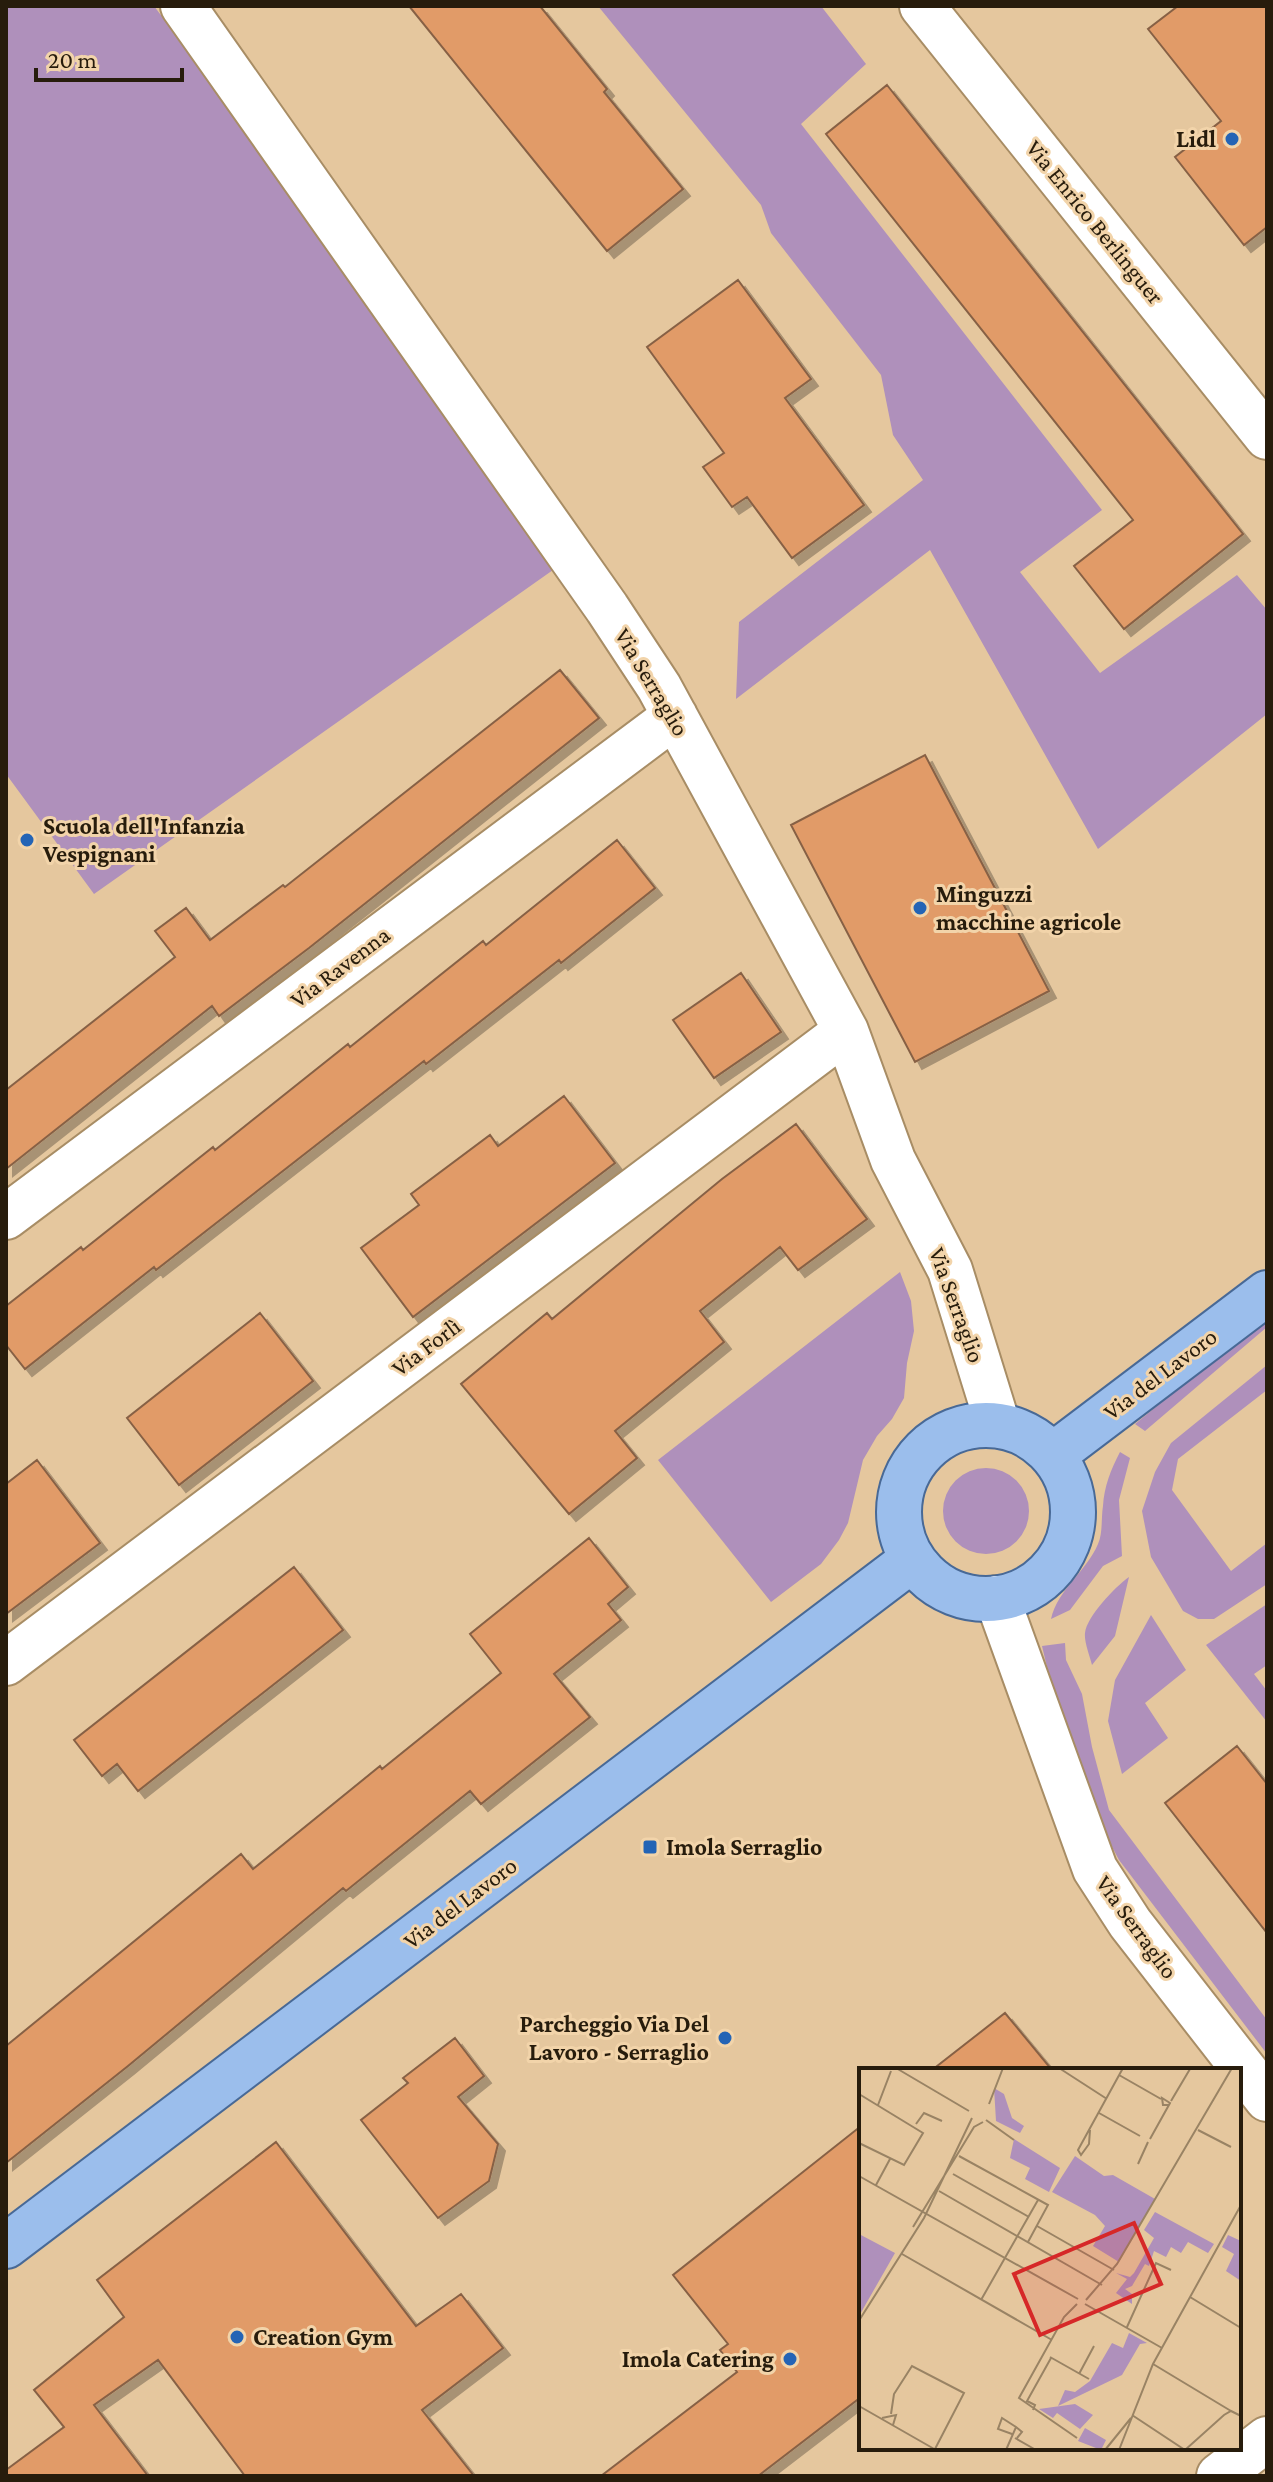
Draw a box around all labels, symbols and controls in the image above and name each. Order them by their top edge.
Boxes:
scale bar [36,32,182,82]
text: 20 m [48,46,97,73]
place label: Lidl [1176,125,1216,152]
marker: Lidl [1223,130,1241,148]
street label: Via Enrico Berlinguer [1021,134,1170,309]
street label: Via Serraglio [610,623,695,740]
place label: Scuola dell'Infanzia Vespignani [42,812,245,867]
marker: Scuola dell'Infanzia Vespignani [18,831,36,849]
place label: Minguzzi macchine agricole [936,880,1121,935]
marker: Minguzzi macchine agricole [911,899,929,917]
street label: Via Ravenna [285,920,395,1013]
street label: Via Serraglio [924,1243,991,1366]
street label: Via Forlì [386,1312,466,1381]
street label: Via del Lavoro [1098,1322,1222,1425]
place label: Imola Serraglio [666,1833,822,1860]
marker: Imola Serraglio [641,1838,659,1856]
street label: Via del Lavoro [398,1851,522,1954]
street label: Via Serraglio [1091,1870,1184,1983]
place label: Parcheggio Via Del Lavoro - Serraglio [520,2010,709,2065]
marker: Parcheggio Via Del Lavoro - Serraglio [716,2029,734,2047]
inset map [859,2068,1241,2450]
place label: Creation Gym [253,2323,394,2350]
marker: Creation Gym [228,2328,246,2346]
place label: Imola Catering [622,2345,774,2372]
marker: Imola Catering [781,2350,799,2368]

